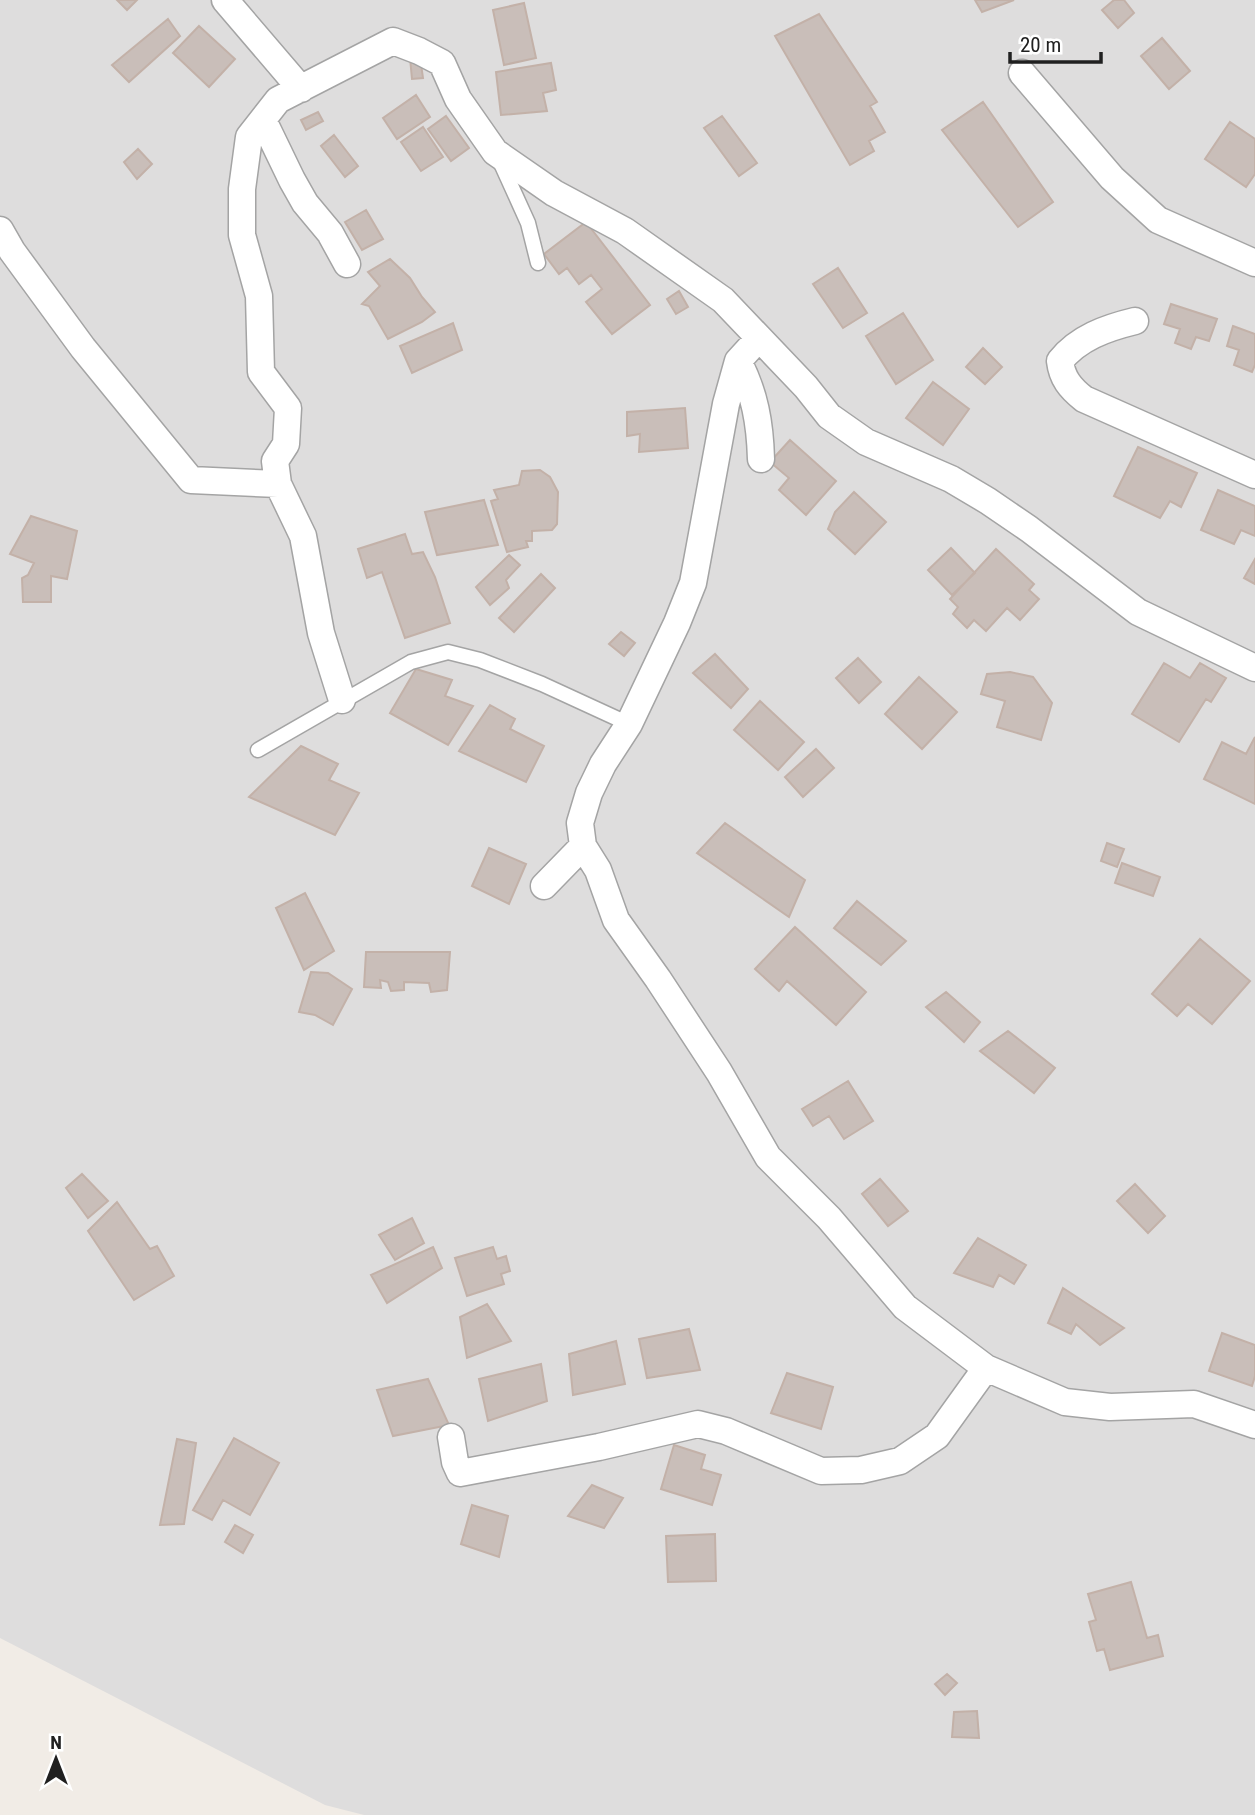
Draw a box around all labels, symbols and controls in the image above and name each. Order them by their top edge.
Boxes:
scale bar [1010,21,1101,65]
text: 20 m [1020,33,1061,57]
north arrow [21,1724,91,1794]
text: N [50,1731,62,1754]

